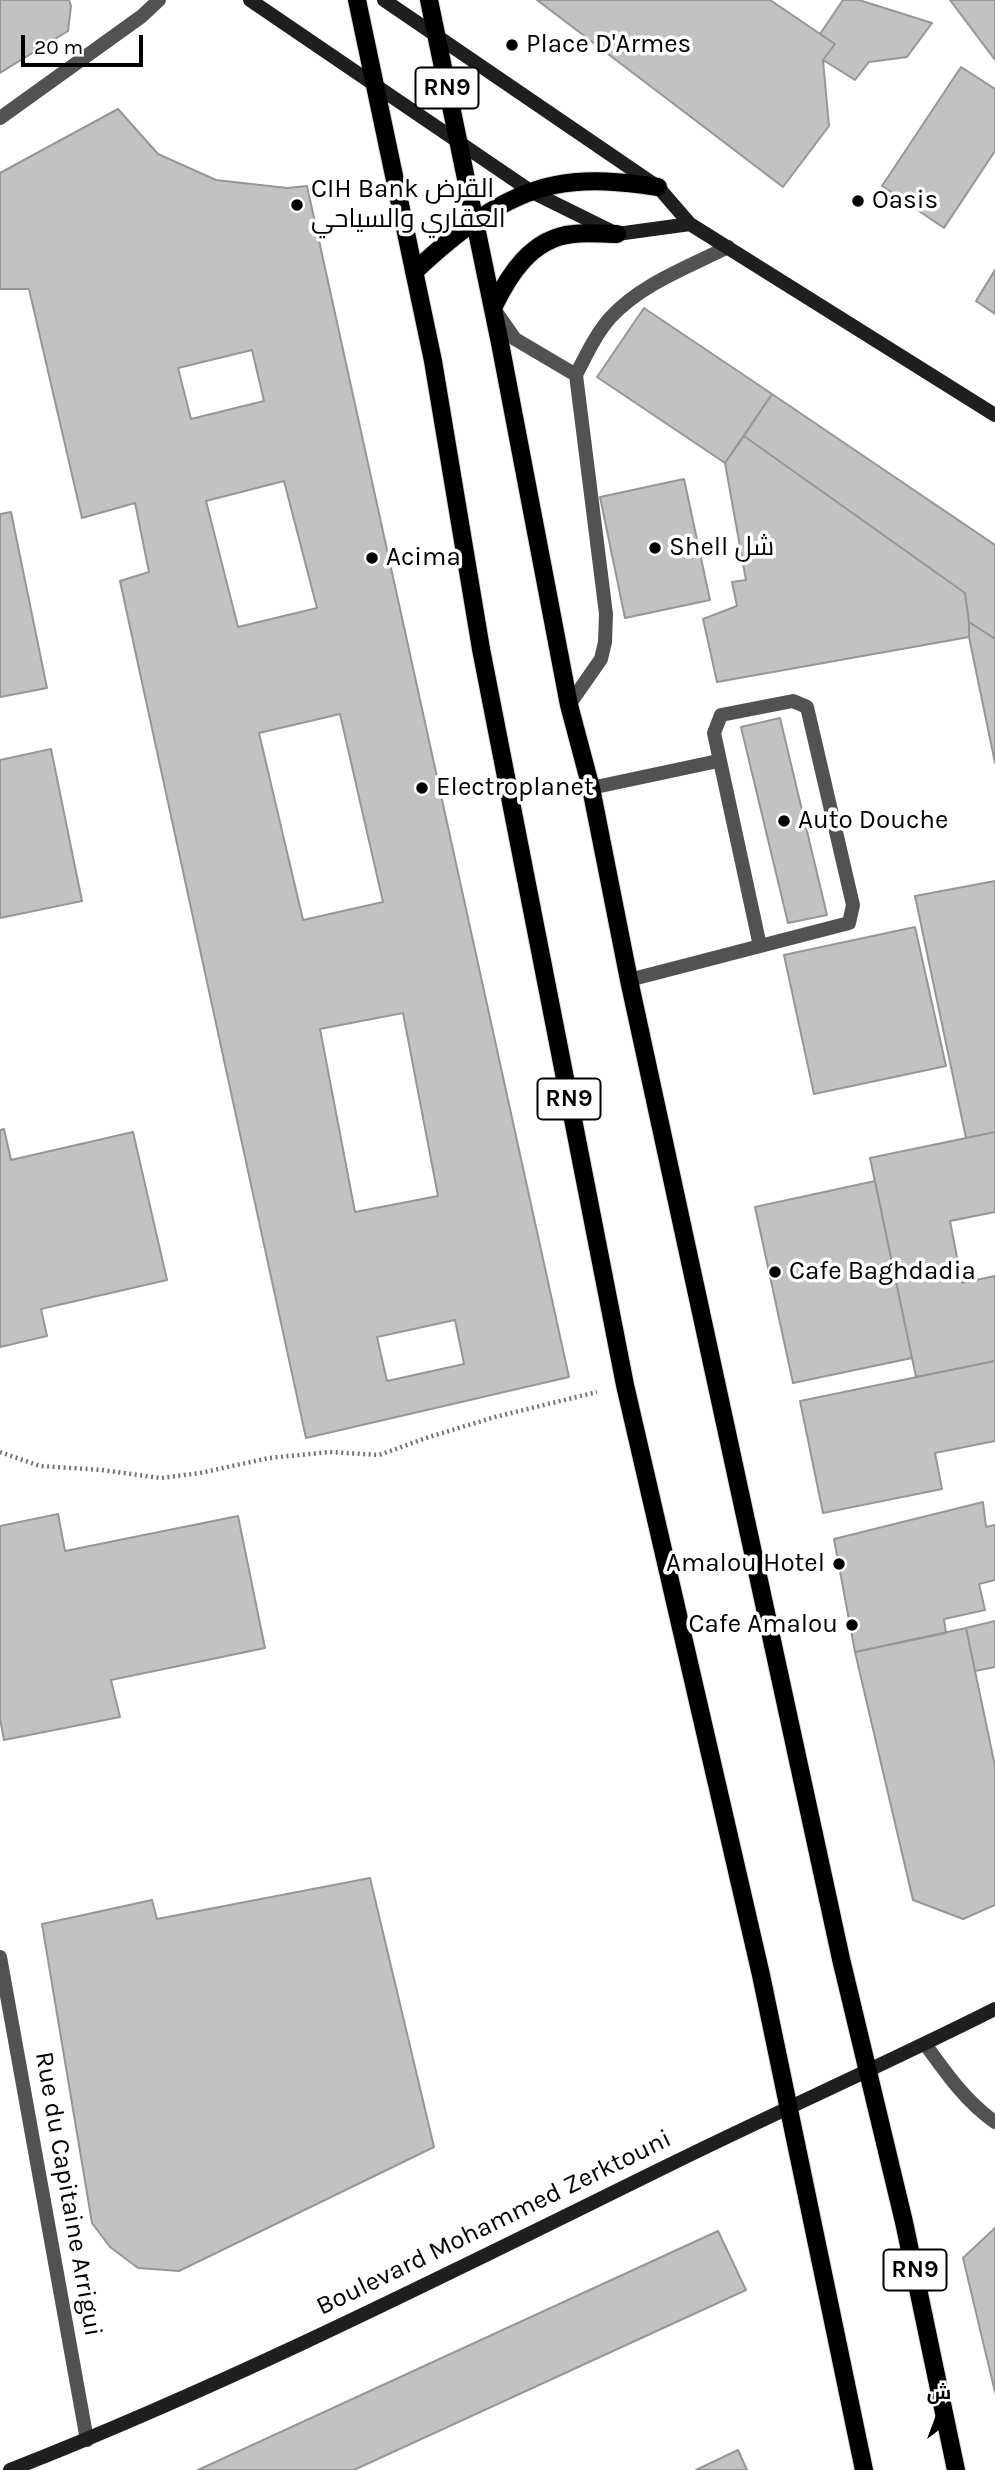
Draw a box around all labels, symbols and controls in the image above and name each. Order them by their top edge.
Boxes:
scale bar [24,21,147,65]
place label: Place D'Armes [526,29,691,61]
text: 20 m [34,35,83,59]
marker: Place D'Armes [504,37,520,53]
road number: RN9 [416,68,478,108]
place label: CIH Bank القرض العقاري والسياحي [311,174,506,235]
place label: Oasis [872,185,938,217]
marker: Oasis [850,193,866,209]
marker: CIH Bank القرض العقاري والسياحي [289,197,305,213]
place label: Shell شل [669,532,774,564]
marker: Shell شل [647,540,663,556]
place label: Acima [386,542,461,574]
marker: Acima [364,550,380,566]
place label: Electroplanet [436,772,594,804]
marker: Electroplanet [414,780,430,796]
place label: Auto Douche [798,805,948,837]
marker: Auto Douche [776,813,792,829]
road number: RN9 [538,1078,600,1120]
place label: Cafe Baghdadia [789,1256,976,1288]
marker: Cafe Baghdadia [767,1264,783,1280]
place label: Amalou Hotel [666,1548,825,1580]
marker: Amalou Hotel [831,1556,847,1572]
place label: Cafe Amalou [689,1609,838,1641]
marker: Cafe Amalou [844,1617,860,1633]
street label: Rue du Capitaine Arrigui [28,2049,108,2339]
street label: Boulevard Mohammed Zerktouni [312,2123,676,2323]
road number: RN9 [884,2250,946,2290]
north arrow [904,2379,974,2449]
text: ش [927,2382,951,2404]

